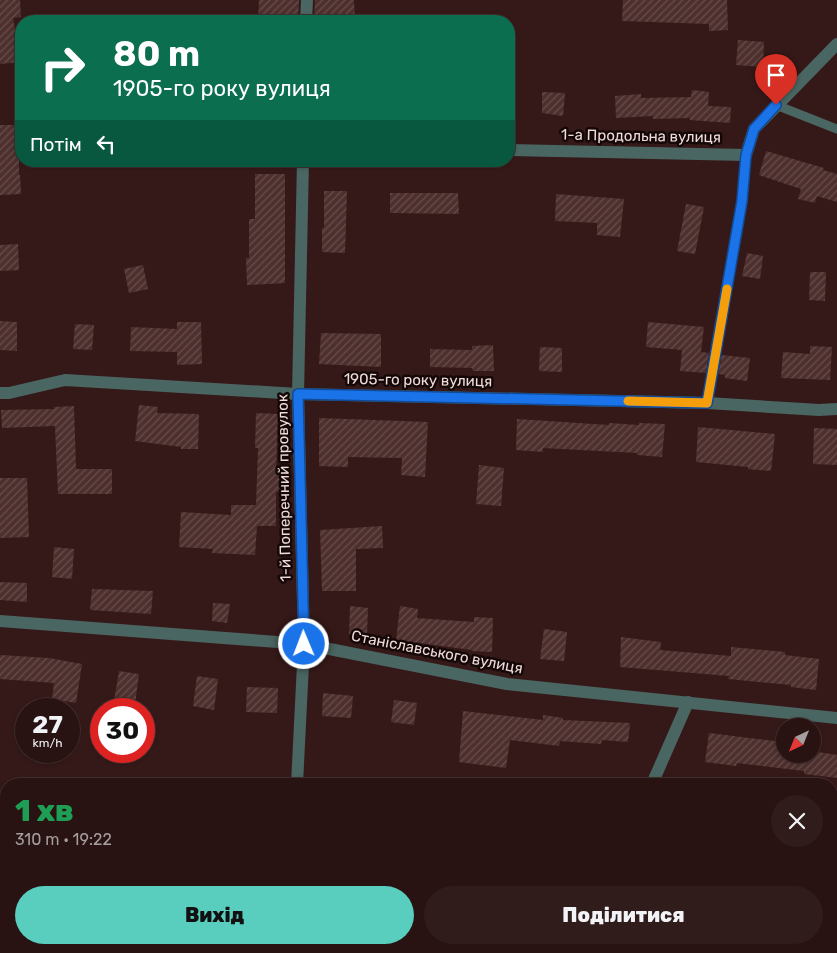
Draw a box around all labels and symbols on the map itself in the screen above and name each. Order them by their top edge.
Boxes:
pin [755,54,797,105]
street label: 1-а Продольна вулиця [561,126,721,146]
street label: 1905-го року вулиця [344,370,492,390]
street label: 1-й Поперечний провулок [273,394,295,582]
position arrow [277,617,329,669]
street label: Станіславського вулиця [350,627,524,677]
speed limit sign: 30 [90,698,155,763]
north arrow [776,718,821,762]

